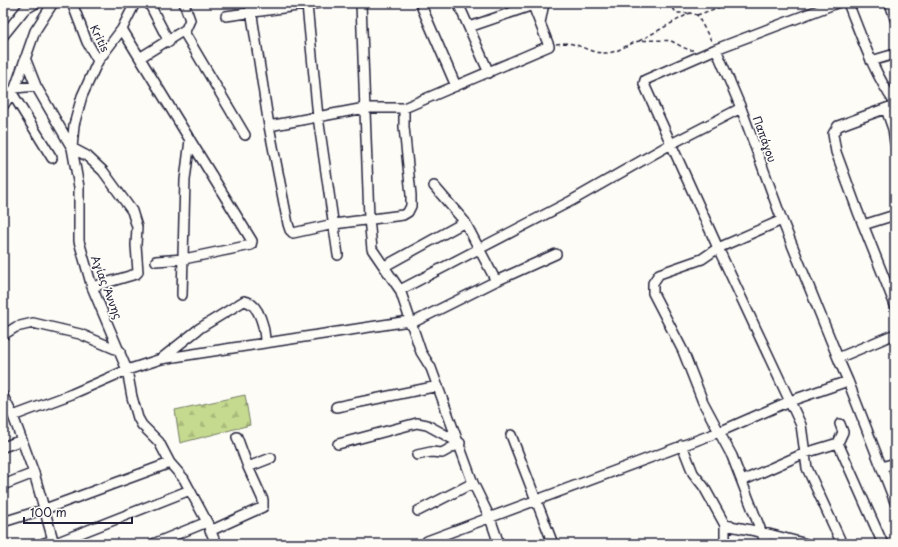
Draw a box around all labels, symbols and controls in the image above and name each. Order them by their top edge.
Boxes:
street label: Kritis [86,21,114,55]
street label: Παπάγου [749,113,781,165]
street label: Αγίας Άννης [87,253,127,322]
scale bar [24,499,132,525]
text: 100 m [30,503,67,521]

